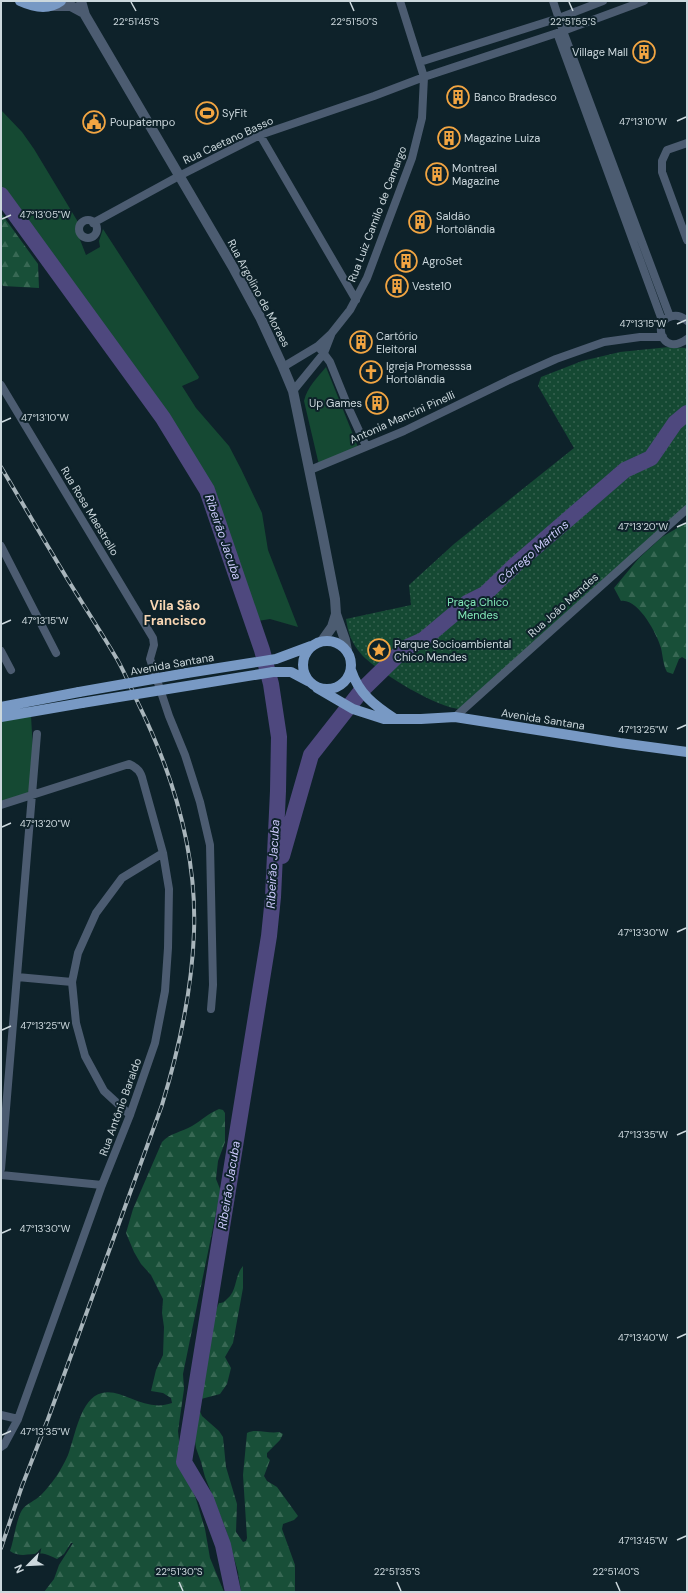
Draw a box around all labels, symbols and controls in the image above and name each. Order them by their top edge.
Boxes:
text: 22°51'45"S [113,15,159,28]
text: 22°51'50"S [330,15,378,28]
text: 22°51'55"S [550,15,596,28]
building icon: Village Mall [631,39,657,65]
place label: Village Mall [572,45,628,59]
building icon: Banco Bradesco [445,84,471,110]
place label: Banco Bradesco [474,90,557,104]
sports icon: SyFit [194,100,220,126]
place label: SyFit [222,106,247,120]
public building icon: Poupatempo [81,109,107,135]
street label: Rua Caetano Basso [181,113,275,167]
place label: Poupatempo [110,115,175,129]
text: 47°13'10"W [619,115,667,128]
building icon: Magazine Luiza [436,125,462,151]
place label: Magazine Luiza [464,131,540,145]
street label: Rua Luiz Camilo de Camargo [345,144,409,284]
building icon: Montreal Magazine [424,161,450,187]
place label: Montreal Magazine [452,161,500,188]
text: 47°13'05"W [20,208,71,221]
building icon: Saldão Hortolândia [407,209,433,235]
place label: Saldão Hortolândia [436,209,495,236]
street label: Rua Argolino de Moraes [225,237,293,349]
building icon: AgroSet [393,248,419,274]
place label: AgroSet [422,254,463,268]
building icon: Veste10 [384,273,410,299]
place label: Veste10 [412,279,452,293]
text: 47°13'15"W [619,317,667,330]
building icon: Cartório Eleitoral [348,329,374,355]
place label: Cartório Eleitoral [376,329,418,356]
church icon: Igreja Promesssa Hortolândia [358,359,384,385]
place label: Igreja Promesssa Hortolândia [386,359,472,386]
street label: Antonia Mancini Pinelli [347,387,457,447]
building icon: Up Games [364,390,390,416]
place label: Up Games [309,396,362,410]
text: 47°13'10"W [21,411,69,424]
street label: Rua Rosa Maestrello [58,464,122,558]
water label: Ribeirão Jacuba [201,492,245,582]
water label: Córrego Martins [494,516,572,588]
text: 47°13'20"W [618,520,669,533]
street label: Rua João Mendes [525,570,601,640]
park label: Praça Chico Mendes [447,595,509,622]
district label: Vila São Francisco [144,597,206,629]
text: 47°13'15"W [21,614,69,627]
place icon: Parque Socioambiental Chico Mendes [366,637,392,663]
place label: Parque Socioambiental Chico Mendes [394,637,511,664]
street label: Avenida Santana [129,650,215,678]
street label: Avenida Santana [500,705,586,733]
text: 47°13'25"W [618,723,668,736]
text: 47°13'20"W [20,817,71,830]
water label: Ribeirão Jacuba [263,819,283,909]
text: 47°13'30"W [618,926,669,939]
text: 47°13'25"W [20,1019,70,1032]
street label: Rua Antônio Baraldo [96,1056,144,1158]
text: 47°13'35"W [618,1128,668,1141]
water label: Ribeirão Jacuba [214,1139,244,1230]
text: 47°13'30"W [20,1222,71,1235]
text: 47°13'40"W [618,1331,669,1344]
text: 47°13'35"W [20,1425,70,1438]
text: 47°13'45"W [618,1534,668,1547]
north arrow [8,1545,48,1585]
text: N [11,1563,27,1576]
text: 22°51'30"S [155,1565,203,1578]
text: 22°51'35"S [374,1565,420,1578]
text: 22°51'40"S [593,1565,640,1578]

